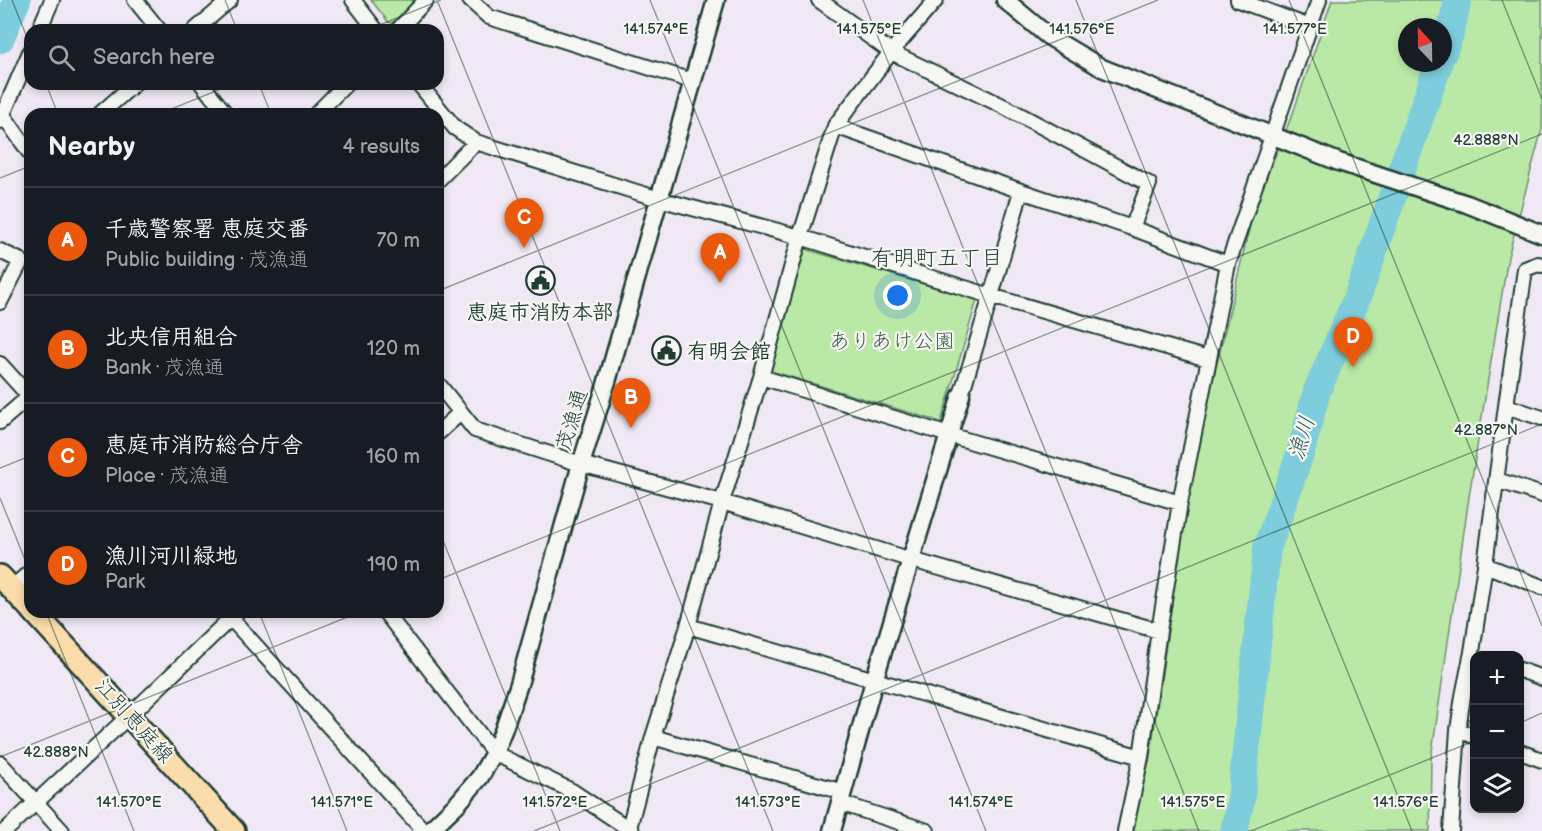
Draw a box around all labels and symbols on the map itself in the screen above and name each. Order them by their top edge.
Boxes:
north arrow [1398,18,1452,72]
text: 141.574°E [624,20,689,39]
text: 141.575°E [837,20,902,39]
text: 141.576°E [1049,20,1115,39]
text: 141.577°E [1263,20,1327,39]
text: 42.888°N [1453,131,1519,150]
pin: C [504,198,544,248]
pin: A [700,234,740,283]
district label: 有明町五丁目 [871,245,1003,272]
public building icon: 恵庭市消防本部 [524,265,556,297]
your location [883,281,912,310]
place label: 恵庭市消防本部 [467,300,614,325]
pin: D [1334,318,1372,367]
park label: ありあけ公園 [829,329,955,354]
public building icon: 有明会館 [650,335,682,367]
place label: 有明会館 [687,339,771,364]
pin: B [612,378,650,428]
street label: 茂漁通 [551,386,593,454]
water label: 漁川 [1283,413,1321,463]
text: 42.887°N [1454,421,1518,440]
street label: 江別恵庭線 [90,674,178,768]
text: 42.888°N [23,743,89,762]
text: 141.570°E [96,793,162,812]
text: 141.571°E [311,793,373,812]
text: 141.572°E [523,793,588,812]
text: 141.573°E [735,793,801,812]
text: 141.574°E [949,793,1014,812]
text: 141.575°E [1161,793,1226,812]
text: 141.576°E [1373,793,1439,812]

